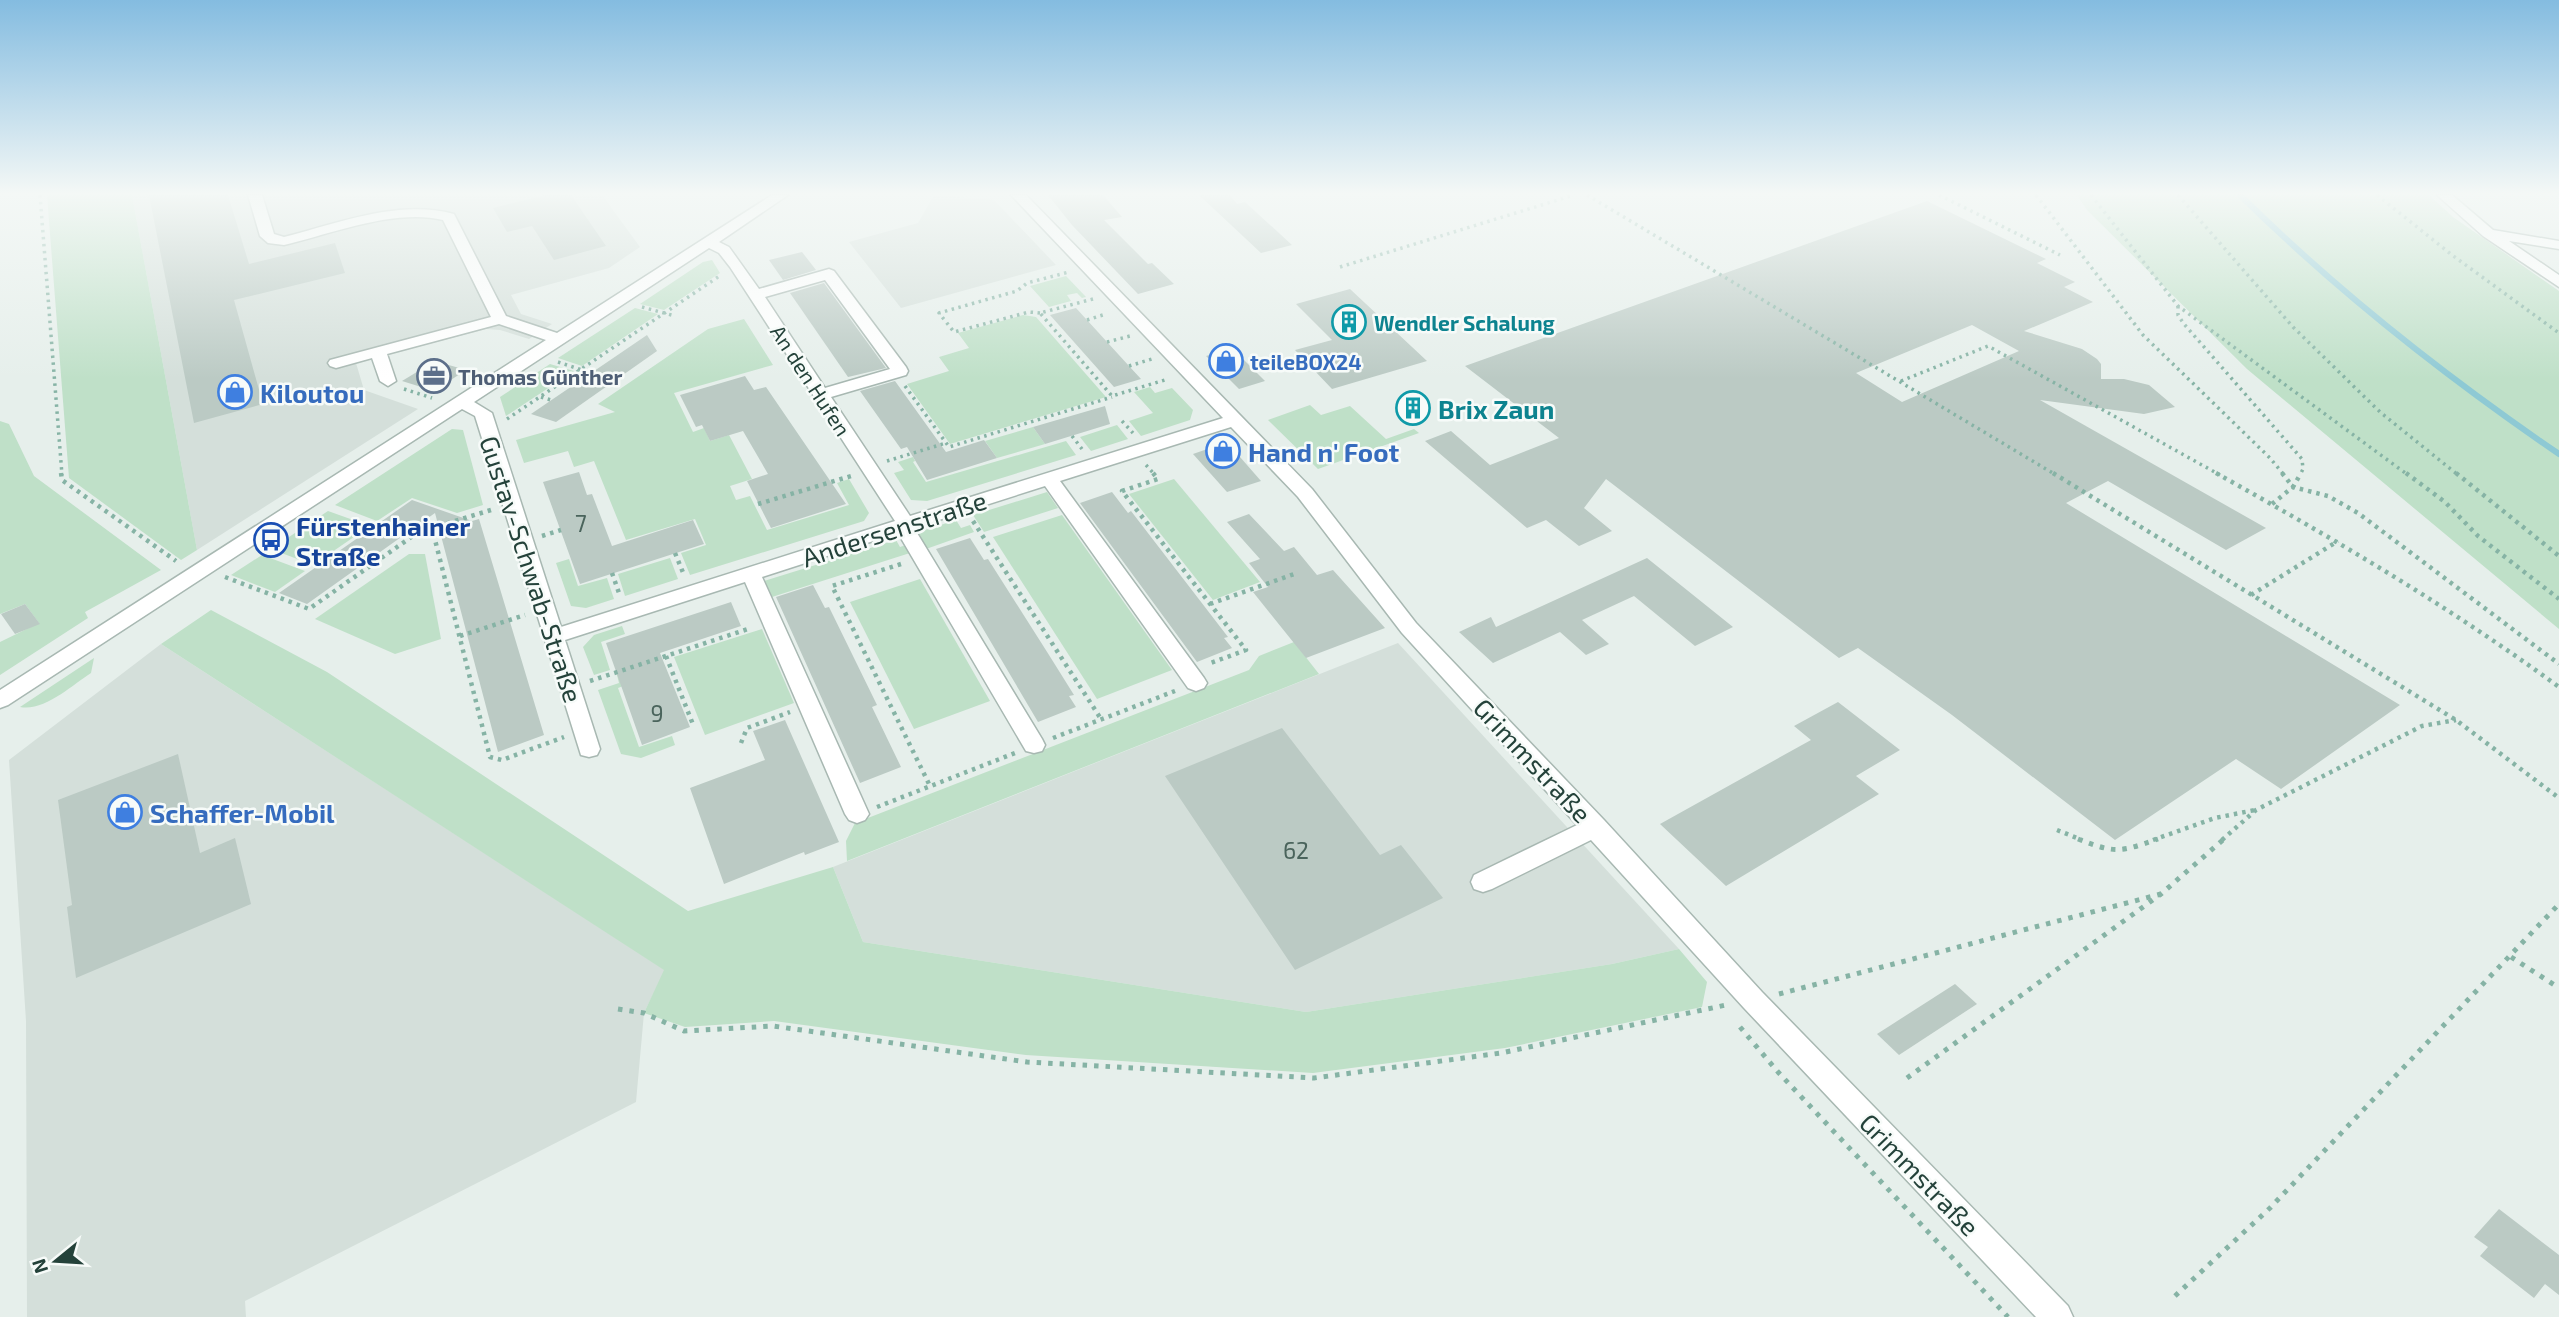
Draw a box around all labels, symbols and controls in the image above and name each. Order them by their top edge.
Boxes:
building icon: Wendler Schalung [1330,303,1368,341]
place label: Wendler Schalung [1374,310,1555,335]
street label: An den Hufen [766,320,856,440]
shop icon: teileBOX24 [1207,342,1245,380]
place label: teileBOX24 [1250,349,1362,374]
office icon: Thomas Günther [415,357,453,395]
place label: Thomas Günther [458,364,623,389]
shop icon: Kiloutou [216,373,254,411]
place label: Kiloutou [260,377,364,408]
building icon: Brix Zaun [1394,389,1432,427]
place label: Brix Zaun [1438,393,1554,424]
street label: Gustav-Schwab-Straße [474,432,590,706]
shop icon: Hand n' Foot [1204,432,1242,470]
place label: Hand n' Foot [1248,436,1399,467]
street label: Andersenstraße [798,484,990,572]
house number: 7 [575,509,587,537]
place label: Fürstenhainer Straße [296,510,470,571]
bus stop icon: Fürstenhainer Straße [252,521,290,559]
street label: Grimmstraße [1468,692,1598,828]
house number: 9 [650,699,664,727]
shop icon: Schaffer-Mobil [106,793,144,831]
place label: Schaffer-Mobil [150,797,335,828]
house number: 62 [1283,836,1309,864]
street label: Grimmstraße [1854,1106,1986,1242]
north arrow [21,1226,91,1296]
text: N [26,1256,52,1276]

